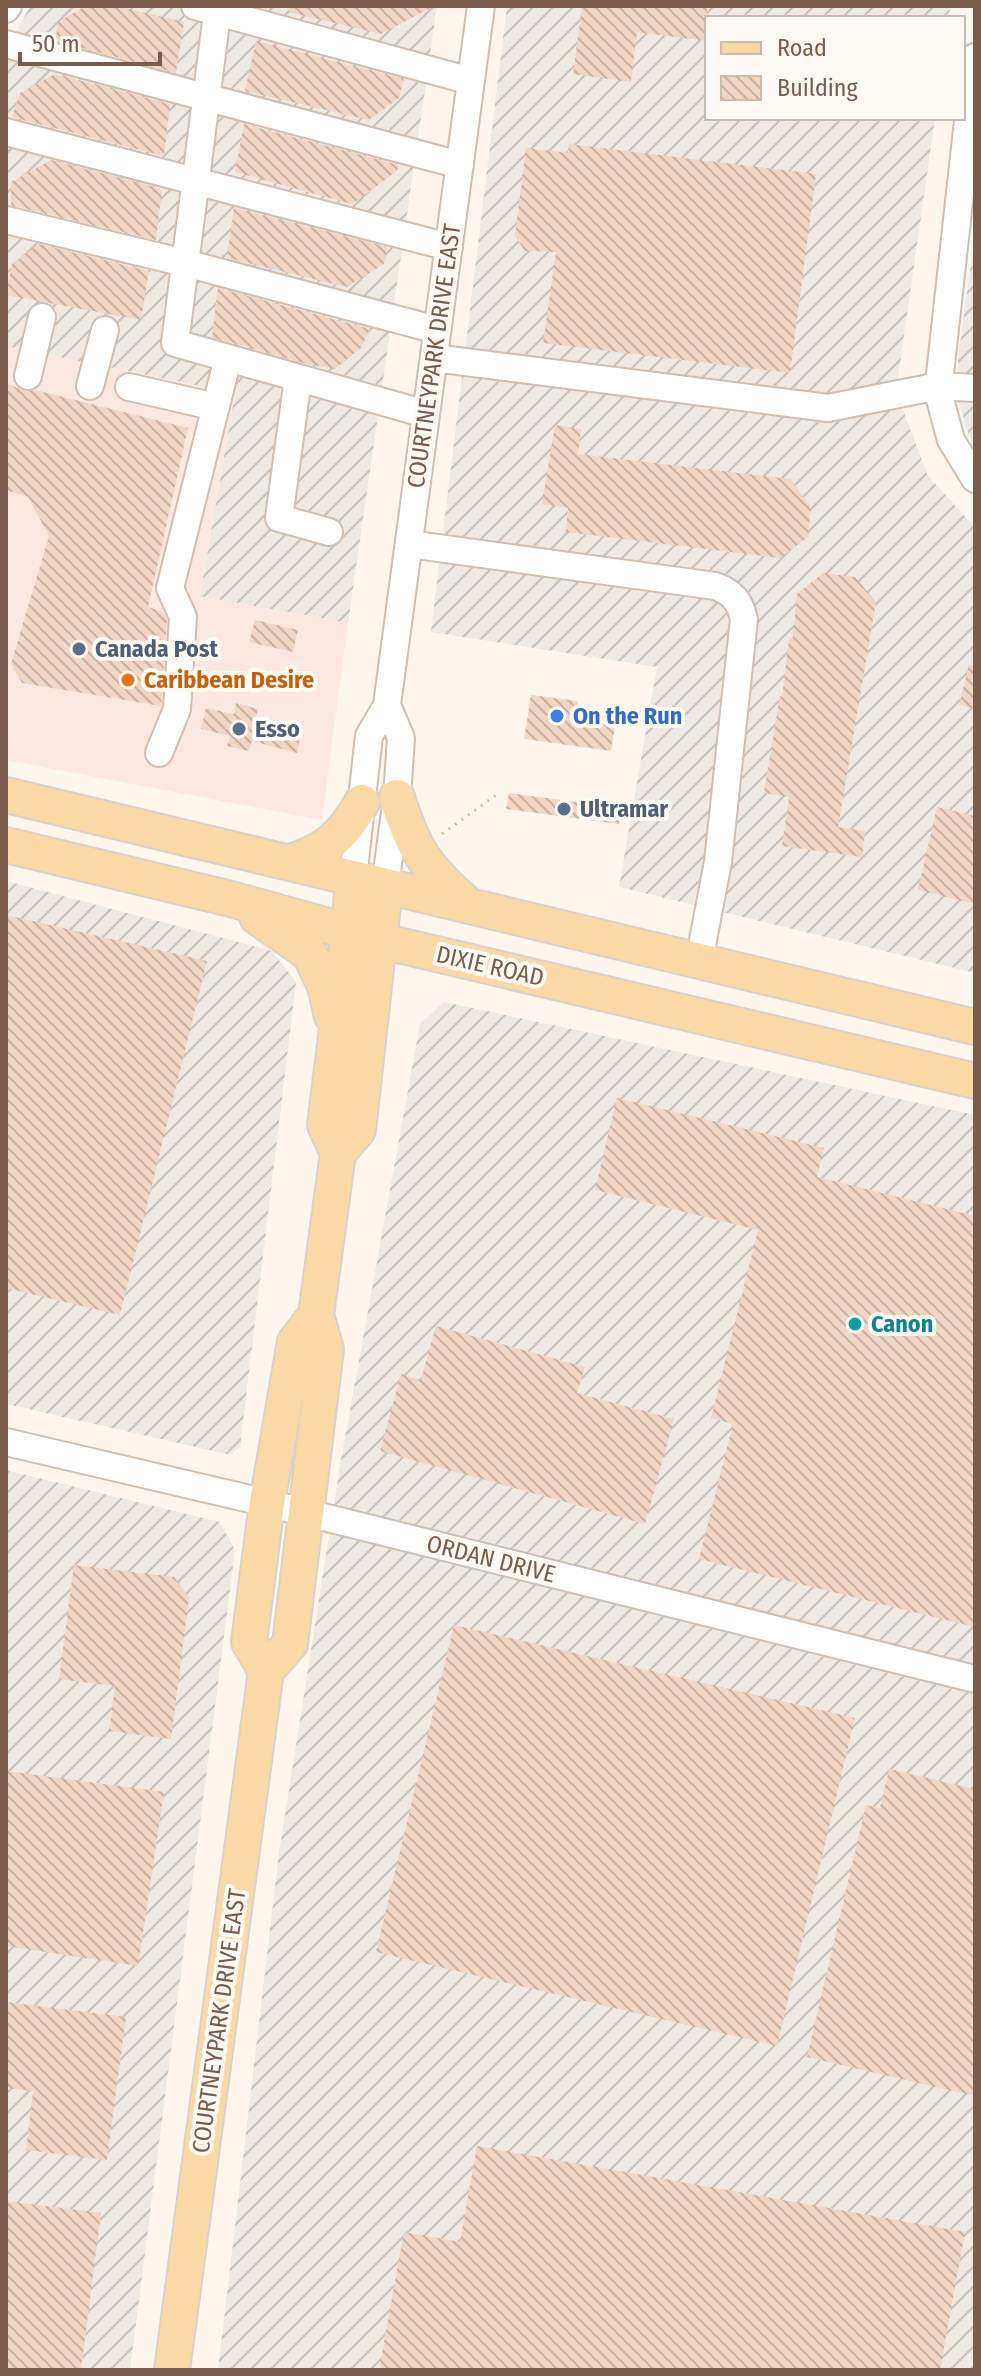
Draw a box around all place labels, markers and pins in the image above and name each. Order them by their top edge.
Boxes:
place label: Canada Post [95,635,218,663]
marker: Canada Post [70,640,88,658]
place label: Caribbean Desire [144,666,314,694]
marker: Caribbean Desire [119,671,137,689]
place label: On the Run [573,702,682,730]
marker: On the Run [548,707,566,725]
place label: Esso [255,715,300,743]
marker: Esso [230,720,248,738]
place label: Ultramar [580,795,668,823]
marker: Ultramar [555,800,573,818]
place label: Canon [871,1310,933,1338]
marker: Canon [846,1315,864,1333]

